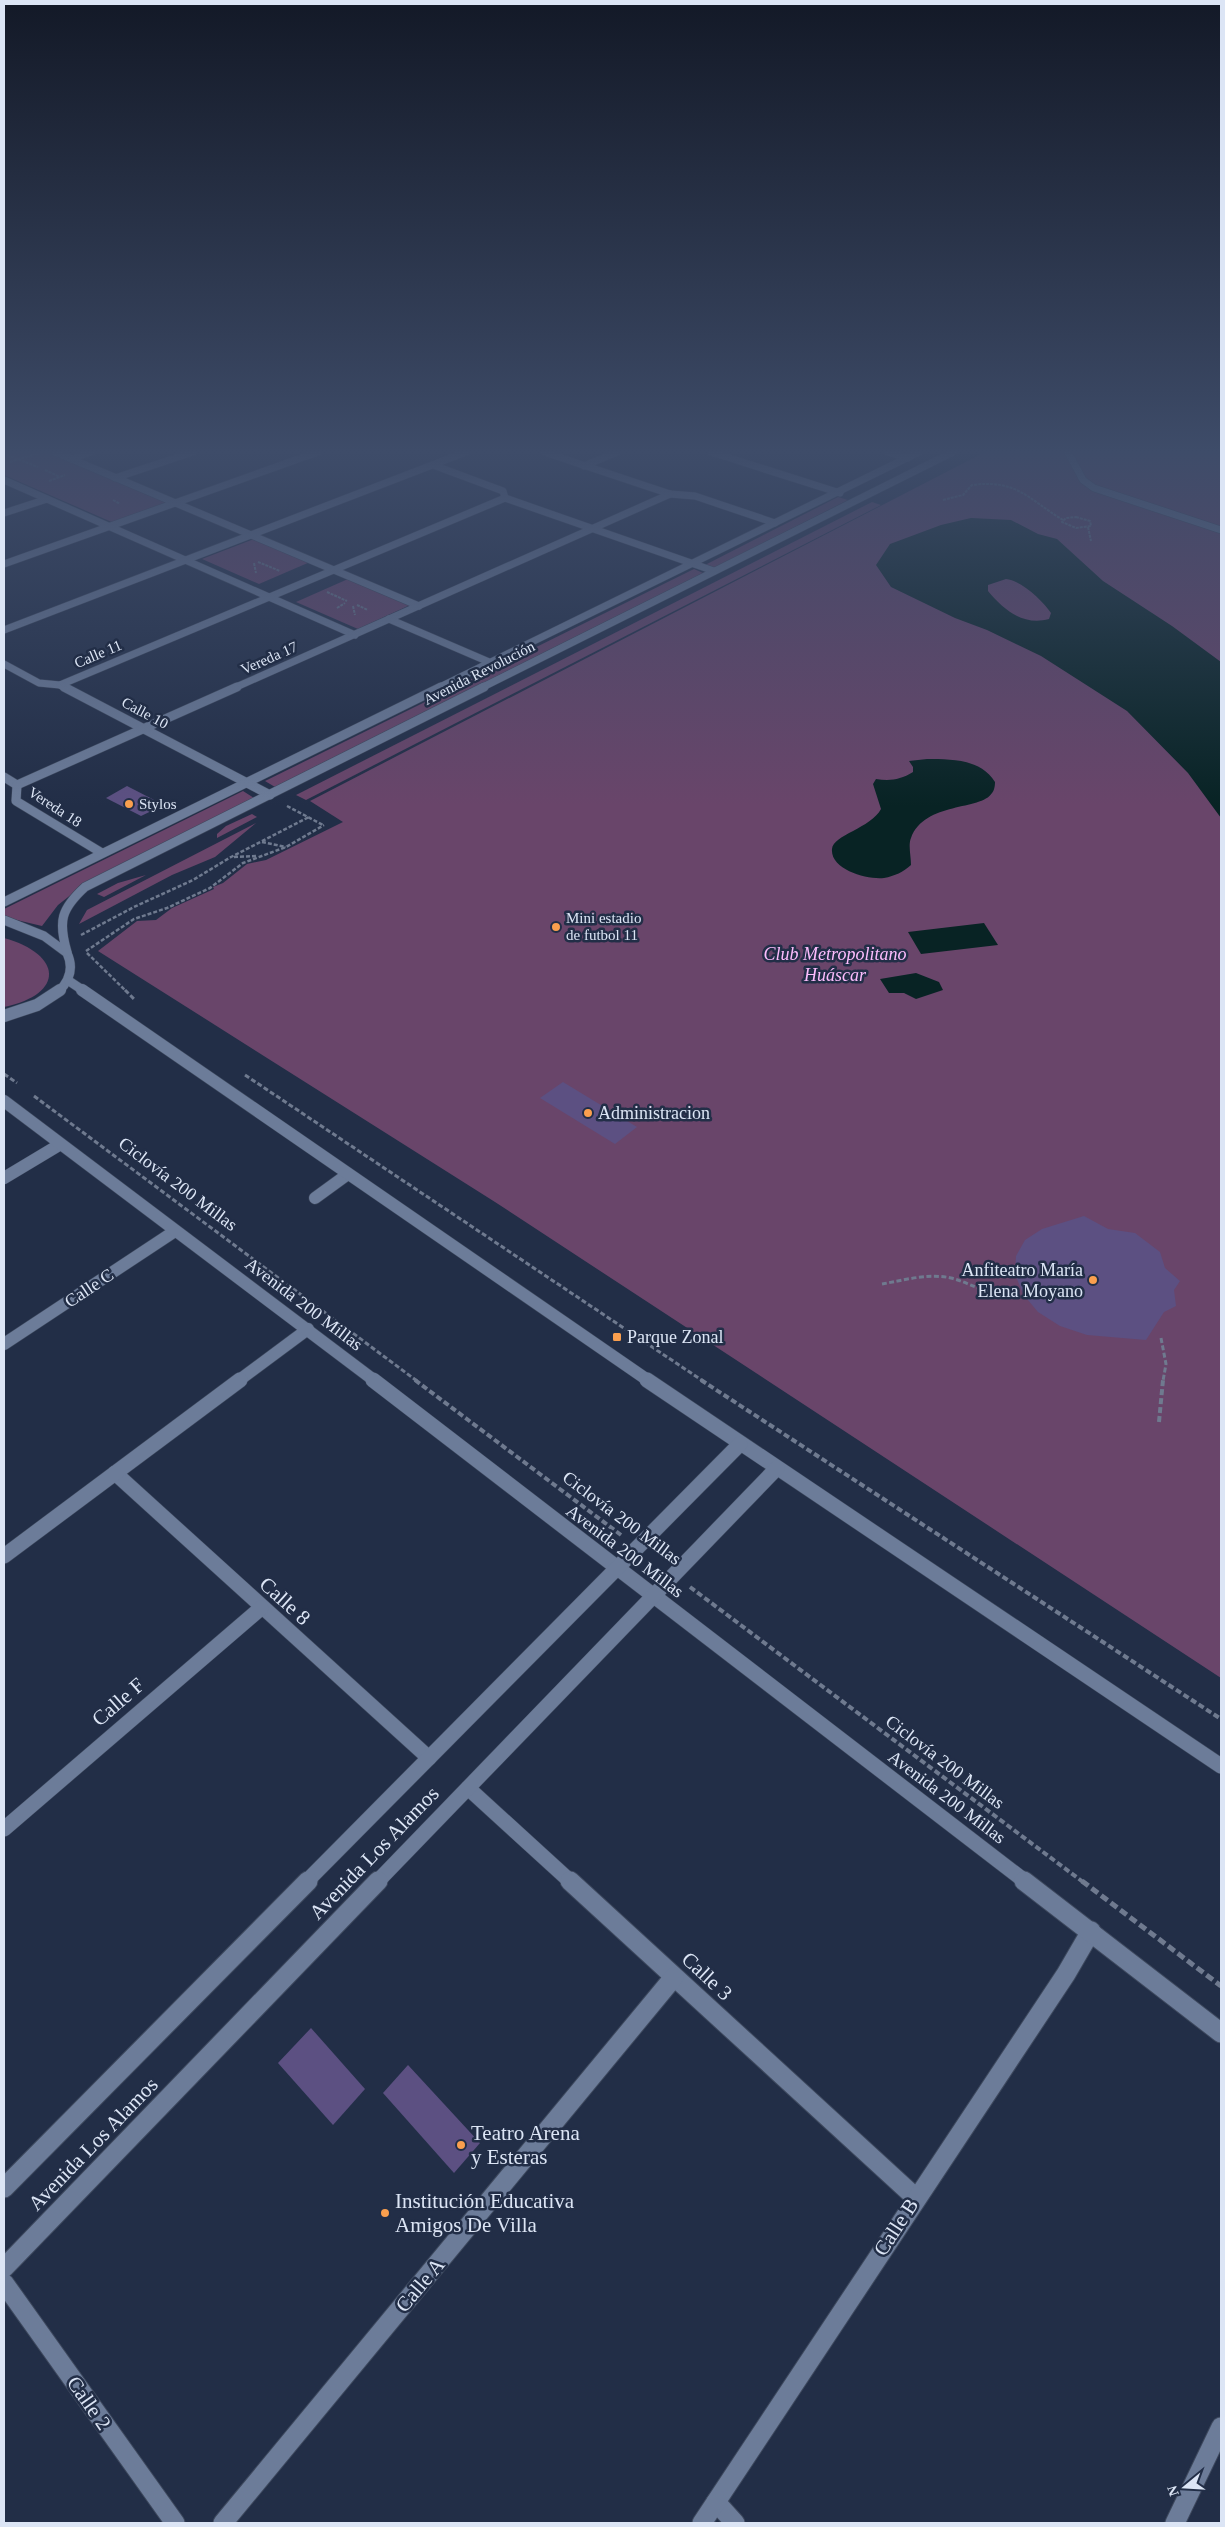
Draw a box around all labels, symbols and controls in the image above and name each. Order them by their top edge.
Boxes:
street label: Calle 11 [72,637,124,671]
street label: Vereda 17 [238,638,300,678]
street label: Avenida Revolución [421,638,538,708]
street label: Calle 10 [119,694,171,732]
street label: Vereda 18 [25,784,85,830]
place label: Stylos [139,796,177,812]
marker: Stylos [123,798,135,810]
place label: Mini estadio de futbol 11 [566,910,641,943]
marker: Mini estadio de futbol 11 [550,921,562,933]
park label: Club Metropolitano Huáscar [764,944,906,985]
place label: Administracion [598,1103,710,1123]
marker: Administracion [582,1107,594,1119]
street label: Ciclovía 200 Millas [115,1133,241,1235]
street label: Avenida 200 Millas [241,1253,367,1355]
place label: Anfiteatro María Elena Moyano [962,1260,1083,1301]
street label: Calle C [61,1264,117,1312]
marker: Anfiteatro María Elena Moyano [1087,1274,1099,1286]
place label: Parque Zonal [627,1327,723,1347]
marker: Parque Zonal [611,1331,623,1343]
street label: Ciclovía 200 Millas [559,1467,685,1569]
street label: Avenida 200 Millas [562,1500,688,1602]
street label: Calle 8 [255,1572,315,1630]
street label: Calle F [87,1673,149,1731]
street label: Ciclovía 200 Millas [882,1711,1008,1813]
street label: Avenida 200 Millas [884,1746,1010,1848]
street label: Avenida Los Alamos [304,1781,444,1925]
street label: Calle 3 [677,1947,737,2005]
street label: Avenida Los Alamos [23,2072,163,2216]
place label: Teatro Arena y Esteras [471,2121,580,2169]
marker: Teatro Arena y Esteras [455,2139,467,2151]
place label: Institución Educativa Amigos De Villa [395,2189,575,2237]
street label: Calle B [869,2194,923,2260]
marker: Institución Educativa Amigos De Villa [379,2207,391,2219]
street label: Calle A [390,2252,450,2317]
street label: Calle 2 [62,2372,116,2434]
north arrow [1160,2462,1210,2512]
text: N [1164,2484,1182,2498]

